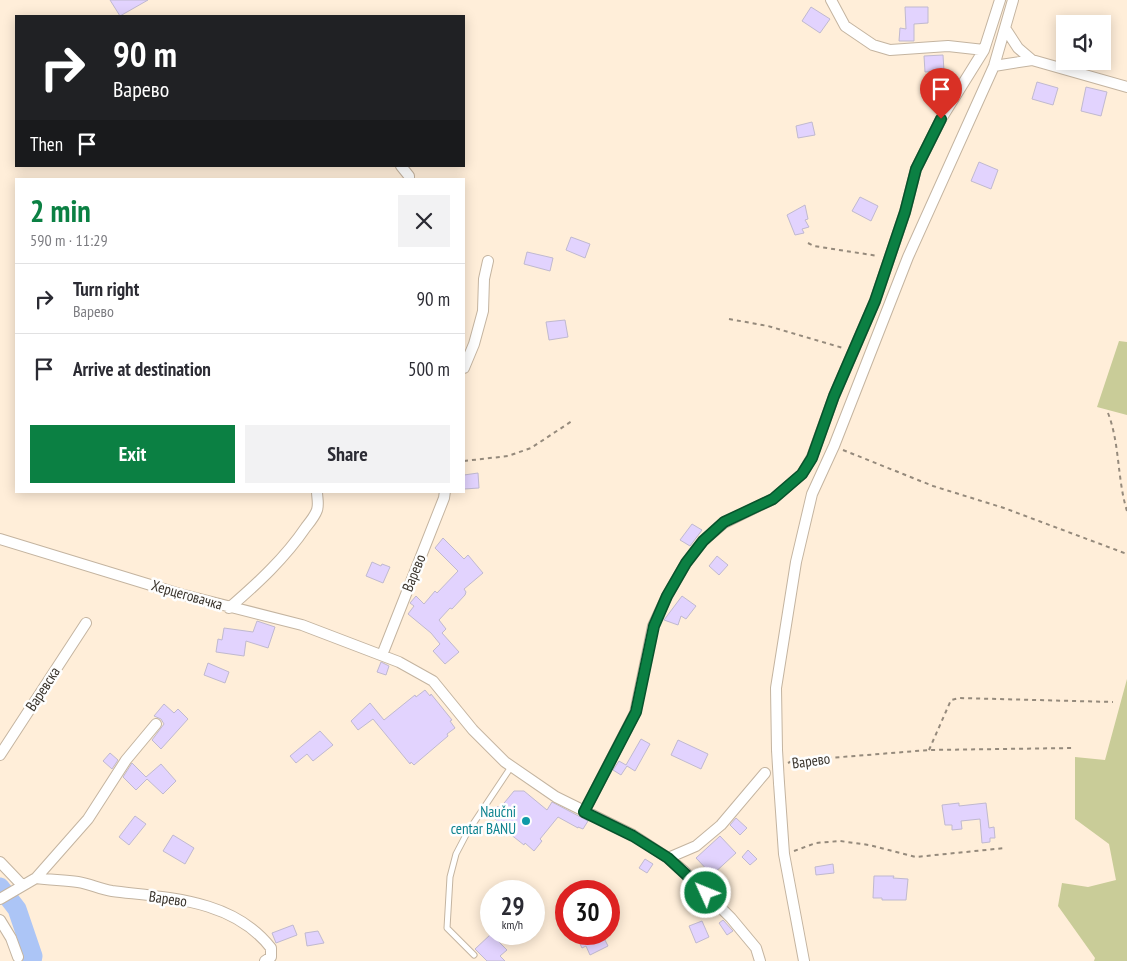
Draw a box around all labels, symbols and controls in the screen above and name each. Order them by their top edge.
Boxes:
map controls [1056,15,1111,70]
button: sound [1056,15,1111,70]
text: 90 m [113,31,177,77]
icon: right [30,35,95,100]
pin [920,68,962,119]
text: Варево [113,75,169,103]
icon: arrive [927,75,955,103]
icon: arrive [73,130,101,158]
text: Then [30,132,63,156]
text: 2 min [30,191,91,230]
button: close [398,195,450,247]
text: 590 m · 11:29 [30,230,108,250]
text: Turn right [73,277,139,301]
icon: right [30,285,58,313]
text: 90 m [417,287,450,311]
text: Варево [73,301,114,321]
icon: arrive [30,355,58,383]
text: Arrive at destination [73,357,211,381]
text: 500 m [408,357,450,381]
button: Exit [30,425,235,483]
button: Share [245,425,450,483]
street label: Варево [398,551,430,594]
street label: Херцеговачка [149,575,225,614]
street label: Варевска [21,663,64,714]
street label: Варево [791,748,831,773]
place label: Naučni centar BANU [451,802,516,838]
marker: Naučni centar BANU [520,815,532,827]
position arrow [679,866,731,918]
speed limit sign: 30 [555,880,620,945]
street label: Варево [148,886,188,911]
text: 29 [501,890,524,922]
text: km/h [502,917,523,932]

